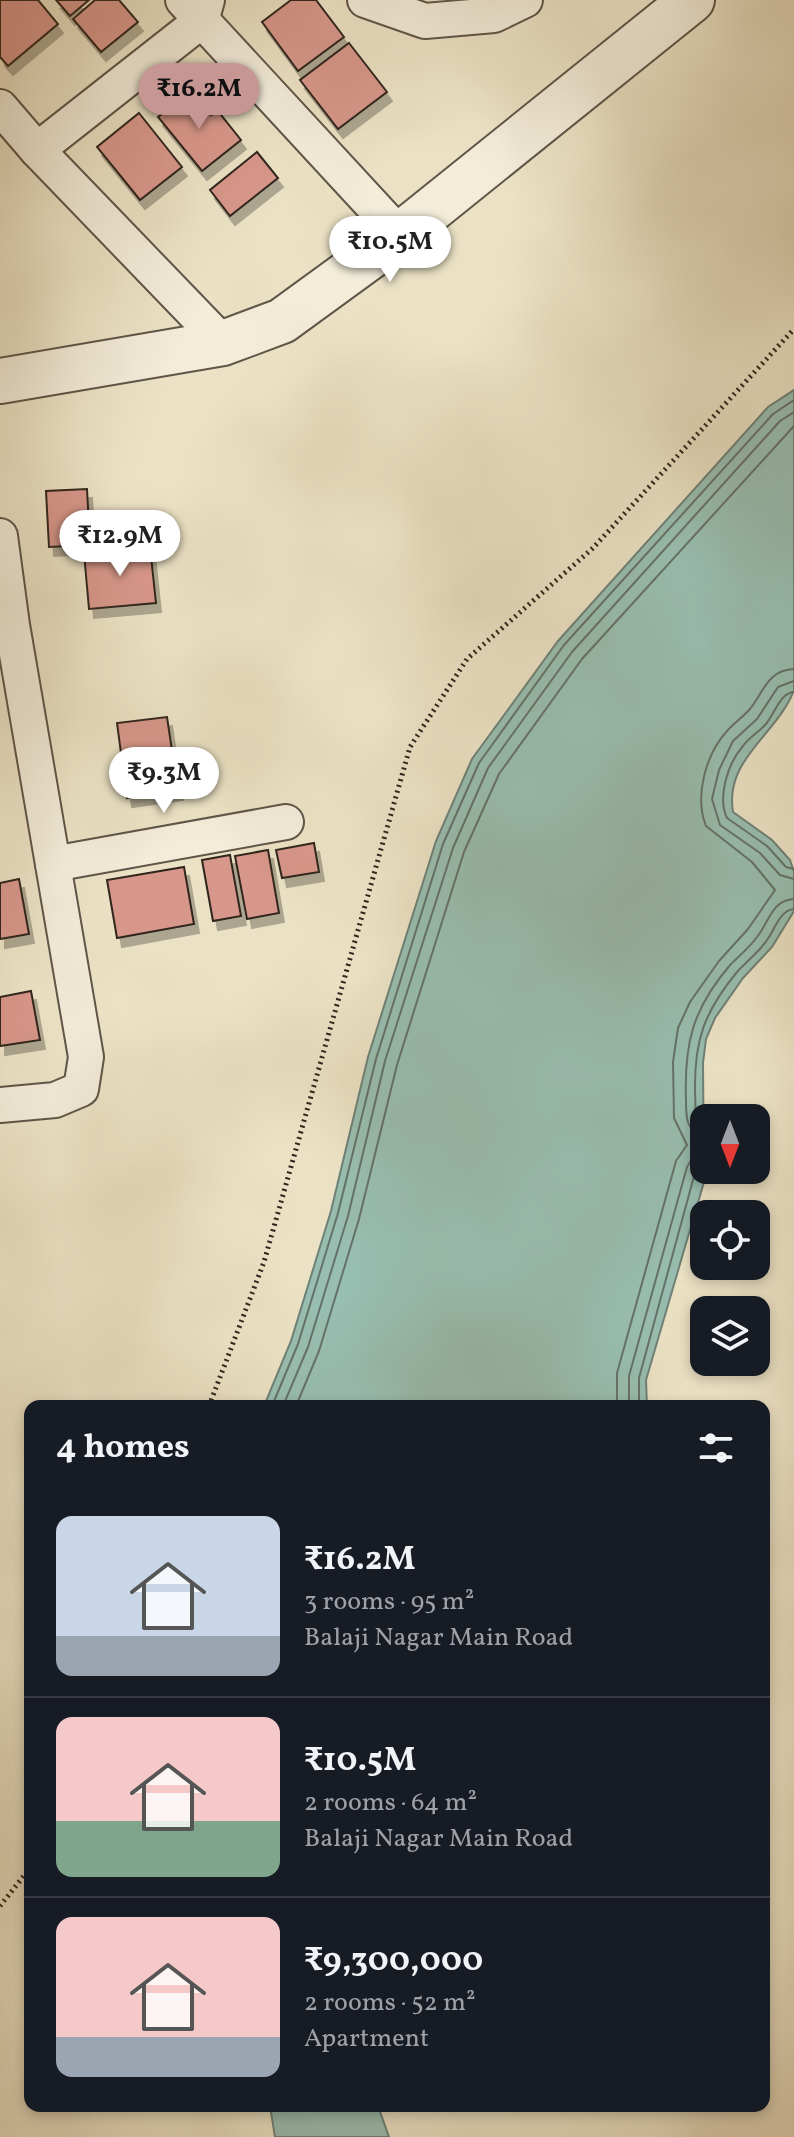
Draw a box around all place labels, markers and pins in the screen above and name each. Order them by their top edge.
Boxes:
pin: ₹16.2M [134,63,264,131]
pin: ₹10.5M [325,216,455,284]
pin: ₹12.9M [55,510,185,578]
pin: ₹9.3M [108,747,220,815]

